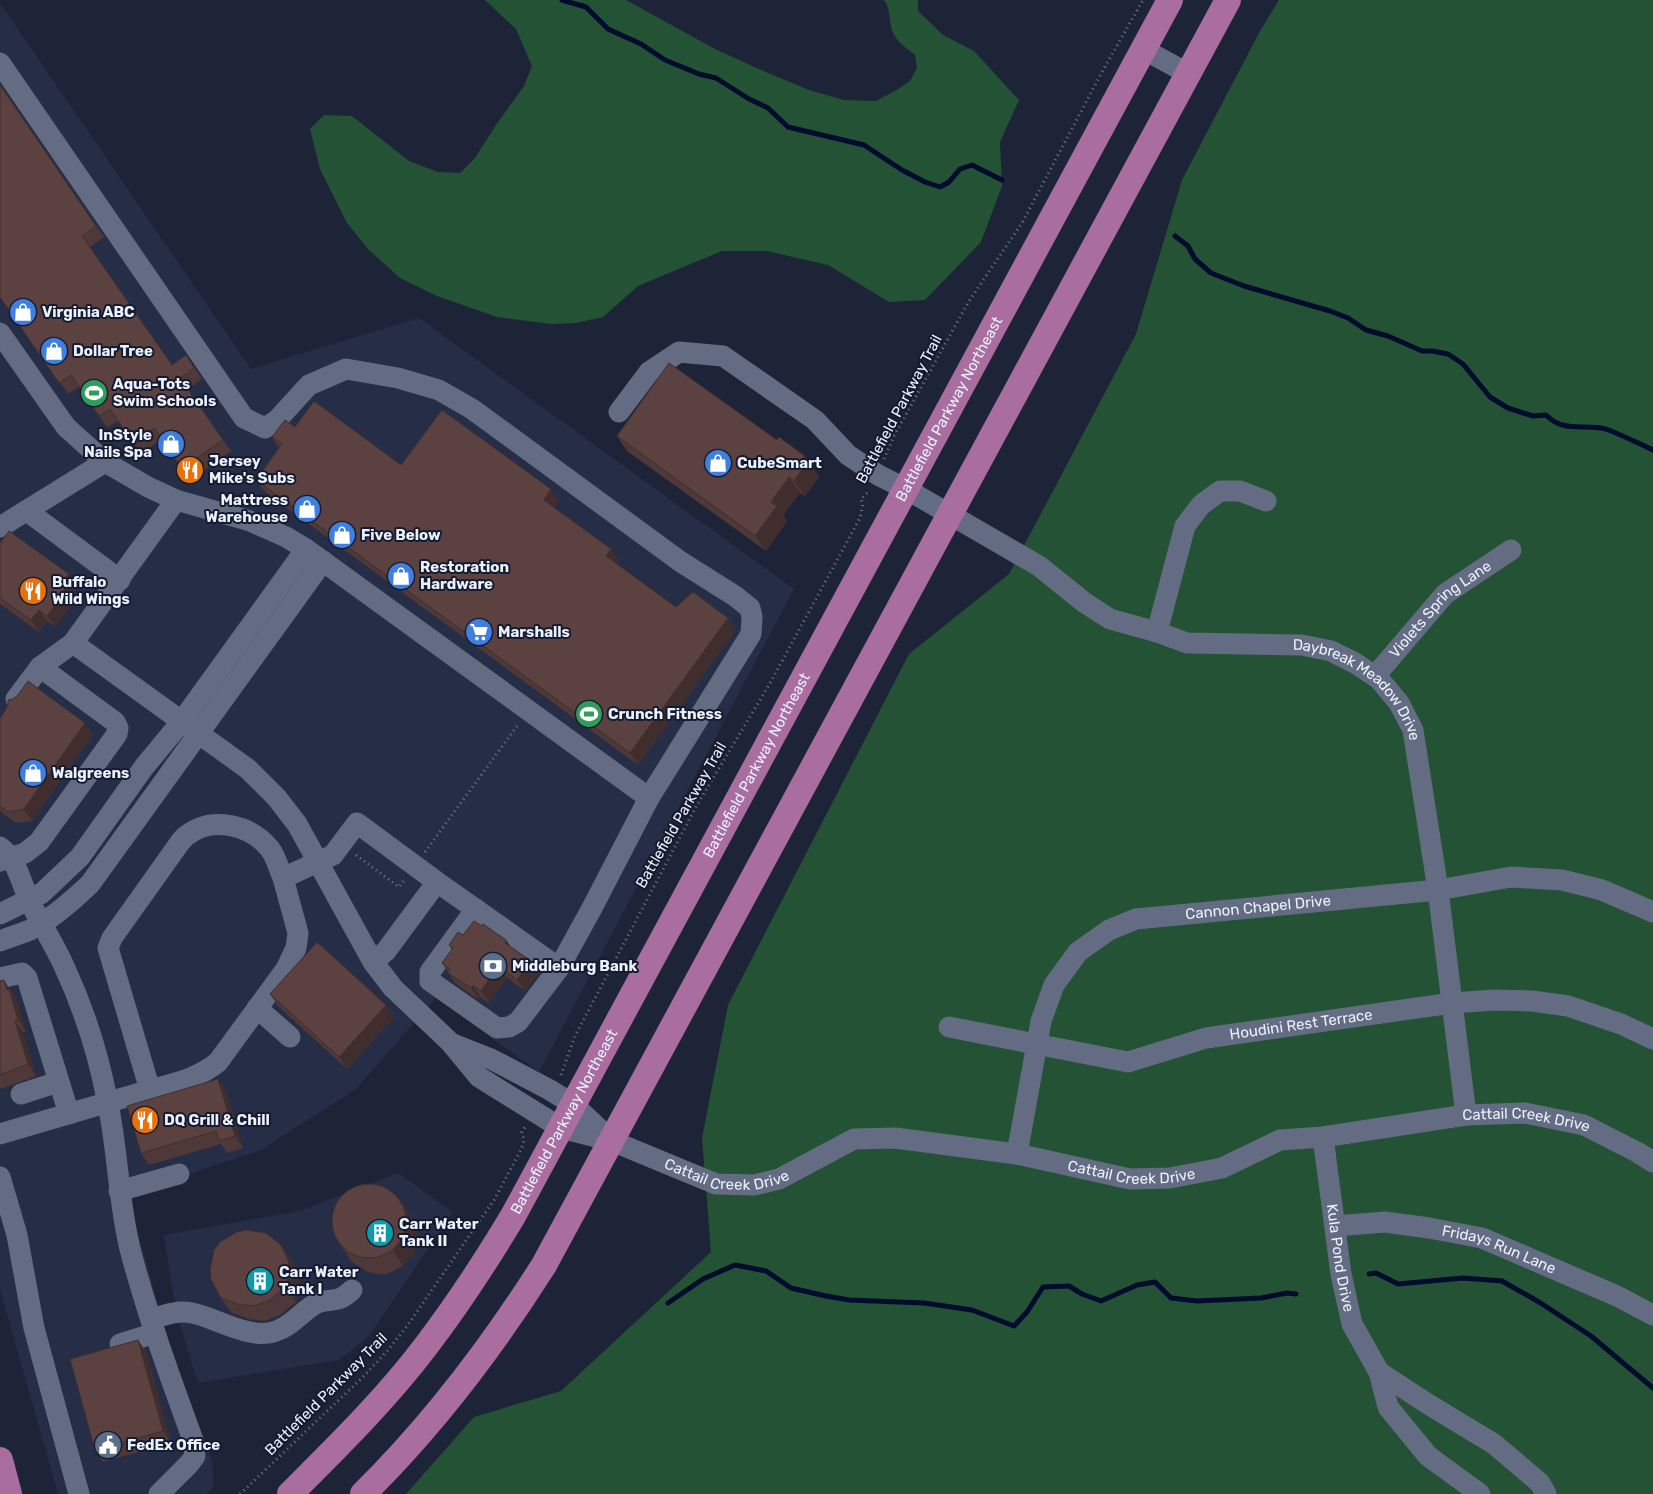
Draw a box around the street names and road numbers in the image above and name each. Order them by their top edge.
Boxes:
street label: Battlefield Parkway Northeast [892,313,1006,505]
street label: Battlefield Parkway Trail [852,332,946,486]
street label: Violets Spring Lane [1385,557,1495,662]
street label: Daybreak Meadow Drive [1293,636,1424,742]
street label: Battlefield Parkway Northeast [699,670,814,861]
street label: Battlefield Parkway Trail [632,739,730,891]
street label: Cannon Chapel Drive [1184,891,1332,923]
street label: Houdini Rest Terrace [1228,1005,1374,1044]
street label: Battlefield Parkway Northeast [507,1026,621,1217]
street label: Cattail Creek Drive [1462,1104,1594,1136]
street label: Cattail Creek Drive [662,1155,792,1194]
street label: Cattail Creek Drive [1066,1156,1197,1188]
street label: Kula Pond Drive [1323,1203,1358,1314]
street label: Fridays Run Lane [1440,1222,1559,1278]
street label: Battlefield Parkway Trail [261,1329,391,1459]

